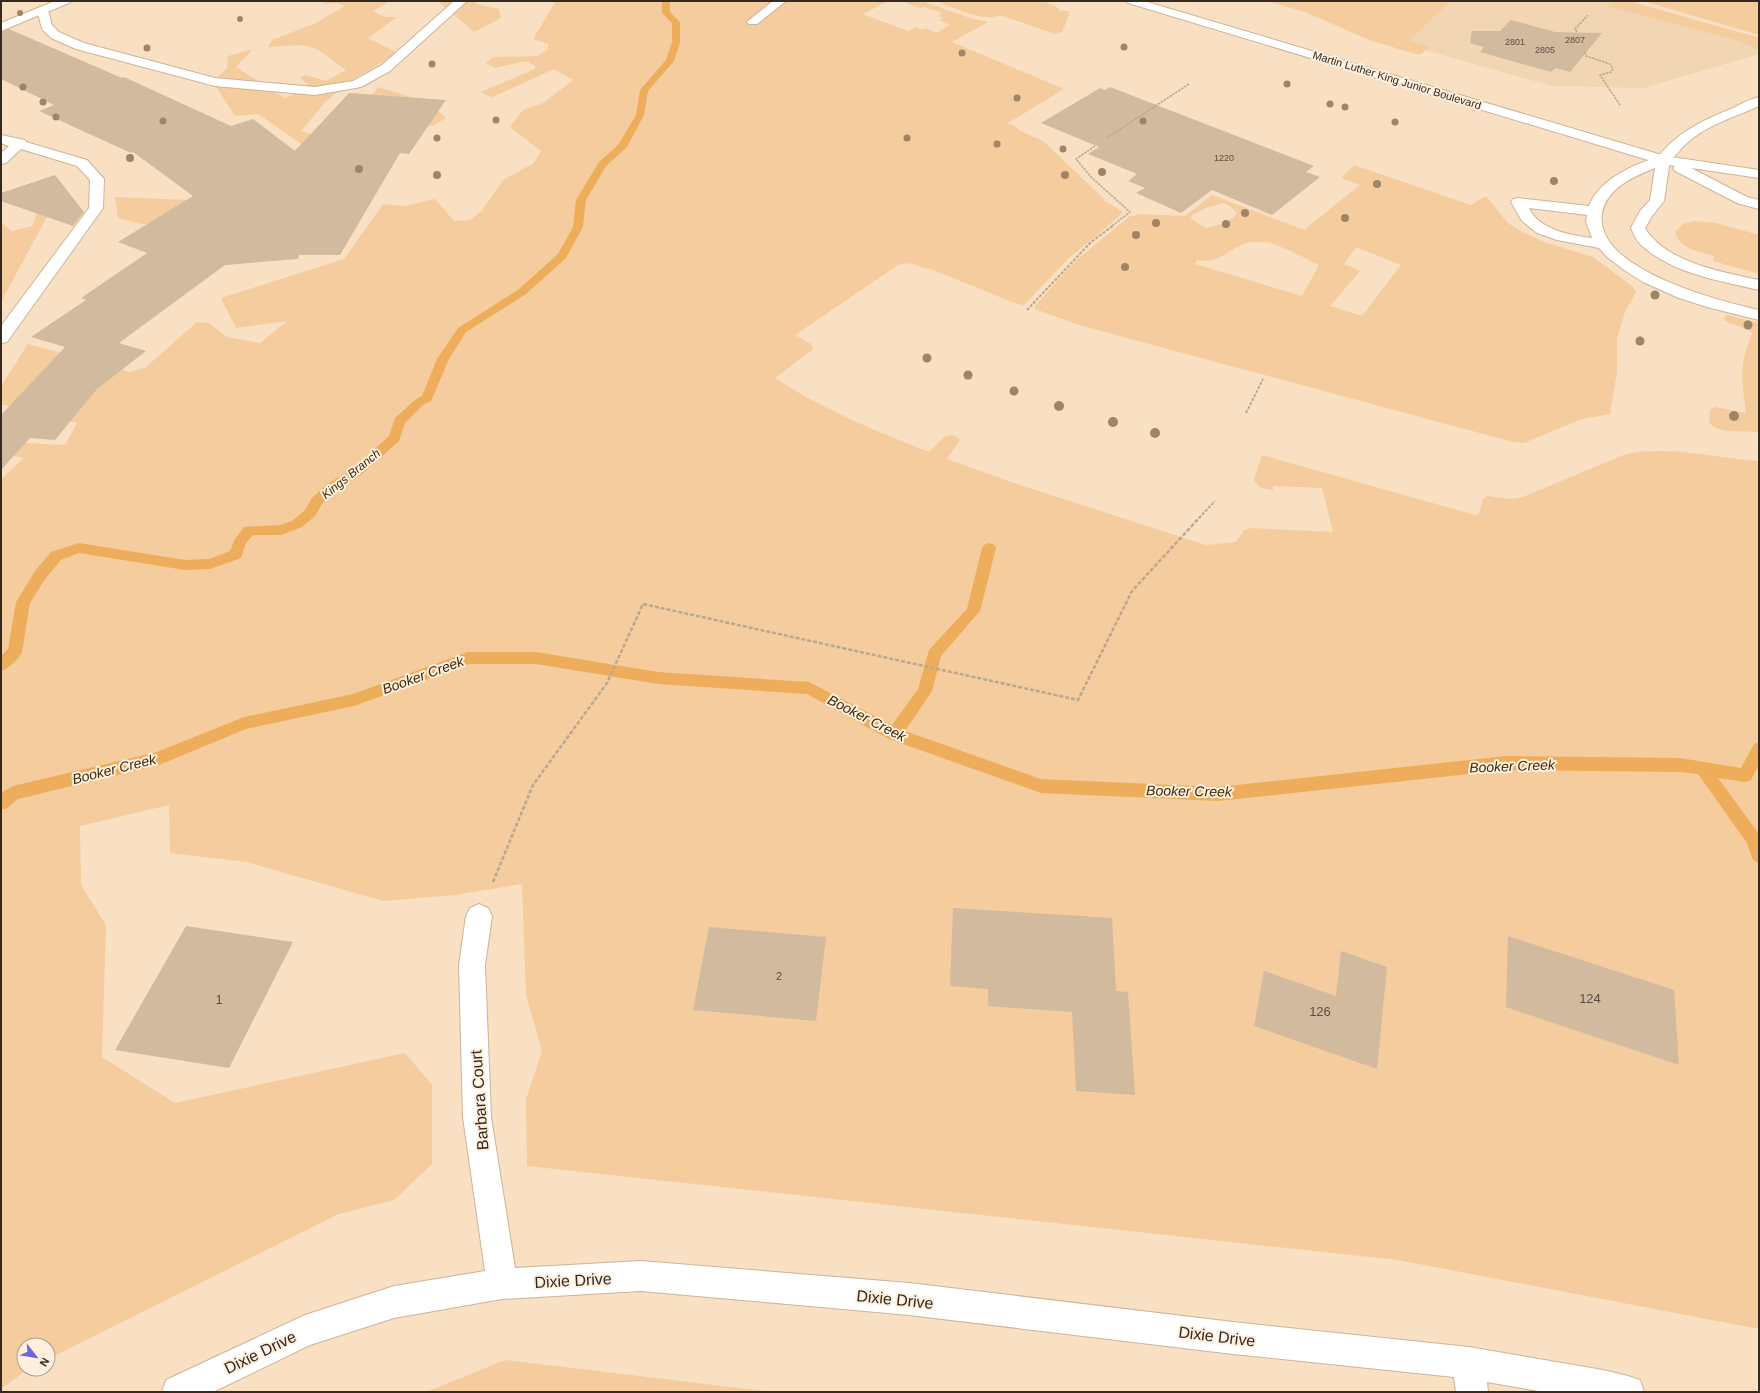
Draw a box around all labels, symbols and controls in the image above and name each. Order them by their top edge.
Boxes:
house number: 2807 [1565,35,1585,45]
house number: 2801 [1505,37,1525,47]
house number: 2805 [1535,45,1555,55]
street label: Martin Luther King Junior Boulevard [1311,49,1483,111]
house number: 1220 [1214,153,1234,163]
water label: Kings Branch [319,446,383,502]
water label: Booker Creek [380,653,467,697]
water label: Booker Creek [825,691,910,745]
water label: Booker Creek [71,751,158,787]
water label: Booker Creek [1469,756,1556,775]
water label: Booker Creek [1146,782,1233,800]
house number: 2 [776,970,782,982]
house number: 124 [1579,991,1601,1006]
house number: 1 [215,992,223,1007]
house number: 126 [1309,1004,1331,1019]
street label: Barbara Court [467,1049,491,1151]
street label: Dixie Drive [534,1270,612,1291]
street label: Dixie Drive [856,1287,934,1312]
street label: Dixie Drive [1178,1323,1256,1350]
street label: Dixie Drive [222,1328,299,1377]
north arrow [16,1337,56,1377]
text: N [37,1356,52,1369]

